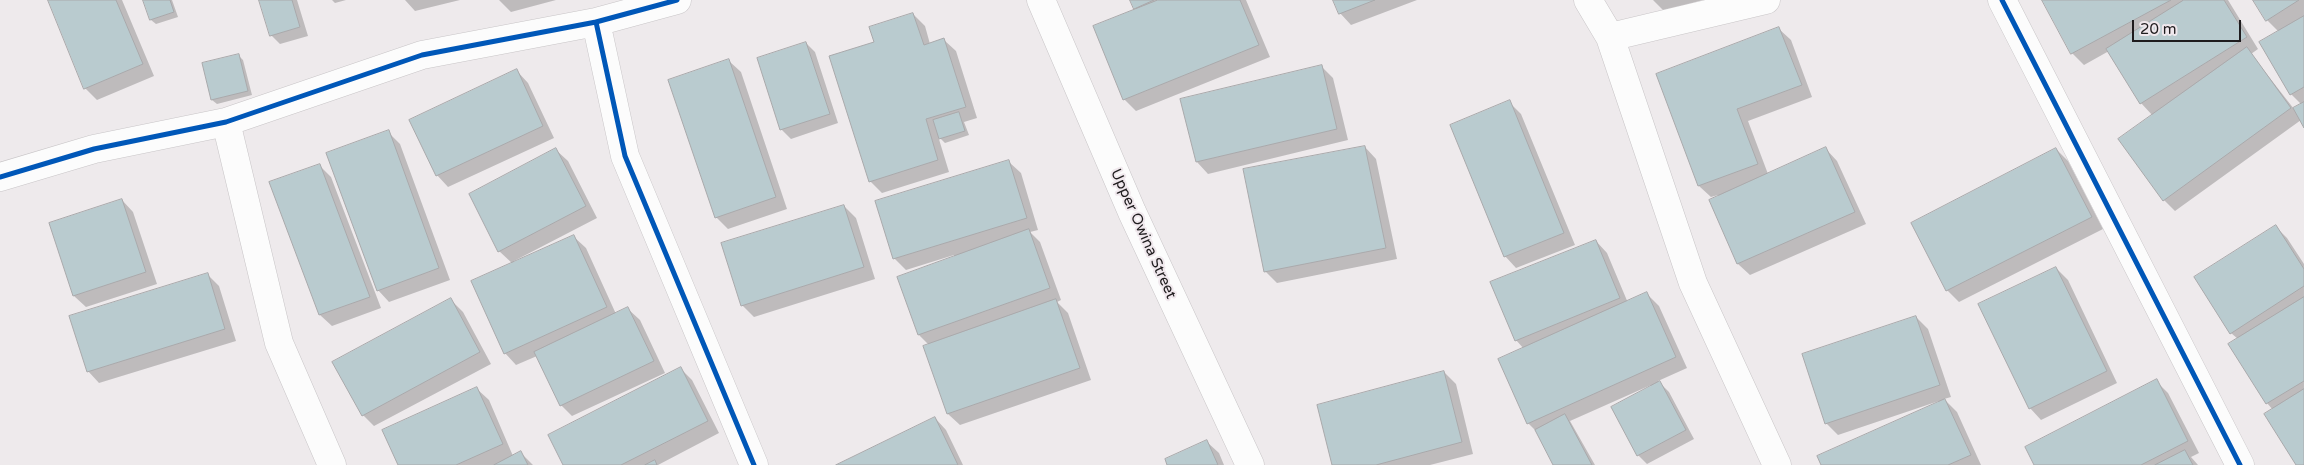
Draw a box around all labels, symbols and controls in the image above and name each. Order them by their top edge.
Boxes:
scale bar [2134,10,2243,42]
text: 20 m [2140,20,2177,38]
street label: Upper Owina Street [1106,166,1180,302]

